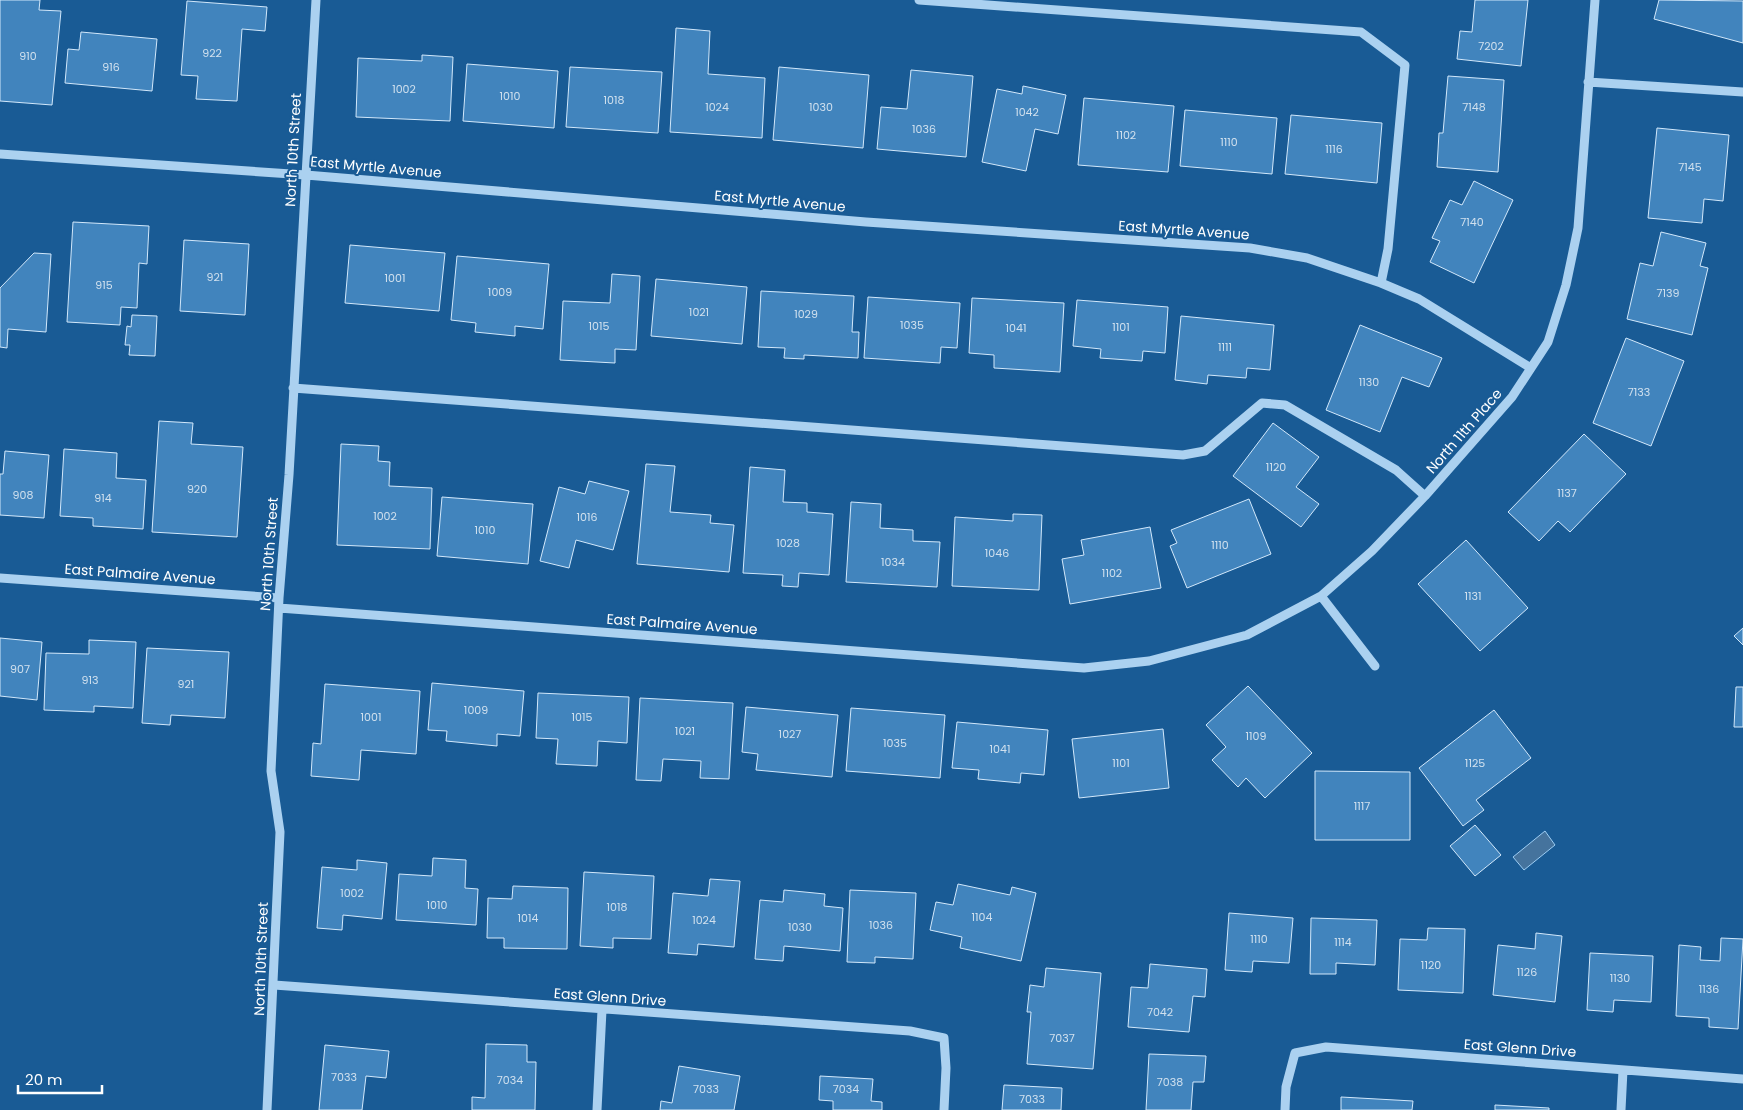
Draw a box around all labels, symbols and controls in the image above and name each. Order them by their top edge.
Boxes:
house number: 7202 [1478,38,1504,54]
house number: 922 [202,45,222,61]
house number: 910 [19,48,37,64]
house number: 916 [102,59,120,75]
house number: 1002 [392,81,416,97]
house number: 1010 [500,88,521,104]
house number: 1018 [604,92,625,108]
street label: North 10th Street [280,93,306,207]
house number: 1024 [705,99,729,115]
house number: 1030 [809,99,833,115]
house number: 7148 [1462,99,1486,115]
house number: 1042 [1015,104,1039,120]
house number: 1036 [912,121,936,137]
house number: 1102 [1116,127,1136,143]
house number: 1110 [1220,134,1238,150]
house number: 1116 [1325,141,1343,157]
street label: East Myrtle Avenue [310,151,443,183]
house number: 7145 [1678,159,1702,175]
street label: East Myrtle Avenue [714,185,847,217]
house number: 7140 [1460,214,1484,230]
street label: East Myrtle Avenue [1118,215,1251,245]
house number: 921 [207,269,223,285]
house number: 1001 [385,270,405,286]
house number: 915 [95,277,113,293]
house number: 1009 [488,284,512,300]
house number: 7139 [1657,285,1680,301]
house number: 1021 [689,304,709,320]
house number: 1029 [794,306,818,322]
house number: 1035 [900,317,924,333]
house number: 1015 [589,318,610,334]
house number: 1101 [1112,319,1130,335]
house number: 1041 [1006,320,1026,336]
house number: 1111 [1218,339,1232,355]
house number: 1130 [1359,374,1379,390]
street label: North 11th Place [1421,384,1507,478]
house number: 7133 [1628,384,1650,400]
house number: 1120 [1266,459,1286,475]
house number: 920 [187,481,207,497]
house number: 1137 [1557,485,1577,501]
house number: 908 [13,487,33,503]
house number: 914 [94,490,112,506]
street label: North 10th Street [255,496,283,612]
house number: 1002 [373,508,397,524]
house number: 1016 [577,509,597,525]
house number: 1010 [475,522,496,538]
house number: 1028 [776,535,800,551]
house number: 1110 [1211,537,1229,553]
house number: 1046 [985,545,1009,561]
house number: 1034 [881,554,905,570]
street label: East Palmaire Avenue [64,559,217,589]
house number: 1102 [1102,565,1122,581]
house number: 1131 [1464,588,1482,604]
street label: East Palmaire Avenue [606,609,759,639]
house number: 907 [10,661,30,677]
house number: 913 [82,672,98,688]
house number: 921 [178,676,194,692]
house number: 1009 [464,702,488,718]
house number: 1001 [361,709,381,725]
house number: 1015 [572,709,593,725]
house number: 1021 [675,723,695,739]
house number: 1027 [779,726,801,742]
house number: 1109 [1246,728,1267,744]
house number: 1035 [883,735,907,751]
house number: 1041 [990,741,1010,757]
house number: 1101 [1112,755,1130,771]
house number: 1125 [1465,755,1485,771]
house number: 1117 [1354,798,1370,814]
house number: 1002 [340,885,364,901]
house number: 1010 [427,897,448,913]
house number: 1018 [607,899,628,915]
street label: North 10th Street [249,902,273,1016]
house number: 1104 [972,909,993,925]
house number: 1014 [518,910,539,926]
house number: 1024 [692,912,716,928]
house number: 1036 [869,917,893,933]
house number: 1030 [788,919,812,935]
house number: 1110 [1250,931,1268,947]
house number: 1114 [1334,934,1352,950]
house number: 1120 [1421,957,1441,973]
house number: 1126 [1517,964,1537,980]
house number: 1130 [1610,970,1630,986]
house number: 1136 [1699,981,1719,997]
street label: East Glenn Drive [553,983,667,1011]
house number: 7042 [1147,1004,1173,1020]
house number: 7037 [1049,1030,1075,1046]
street label: East Glenn Drive [1463,1034,1577,1062]
scale bar [18,1062,101,1094]
text: 20 m [25,1069,63,1090]
house number: 7033 [331,1069,357,1085]
house number: 7034 [497,1072,523,1088]
house number: 7038 [1157,1074,1183,1090]
house number: 7033 [693,1081,719,1097]
house number: 7034 [833,1081,859,1097]
house number: 7033 [1019,1091,1045,1107]

